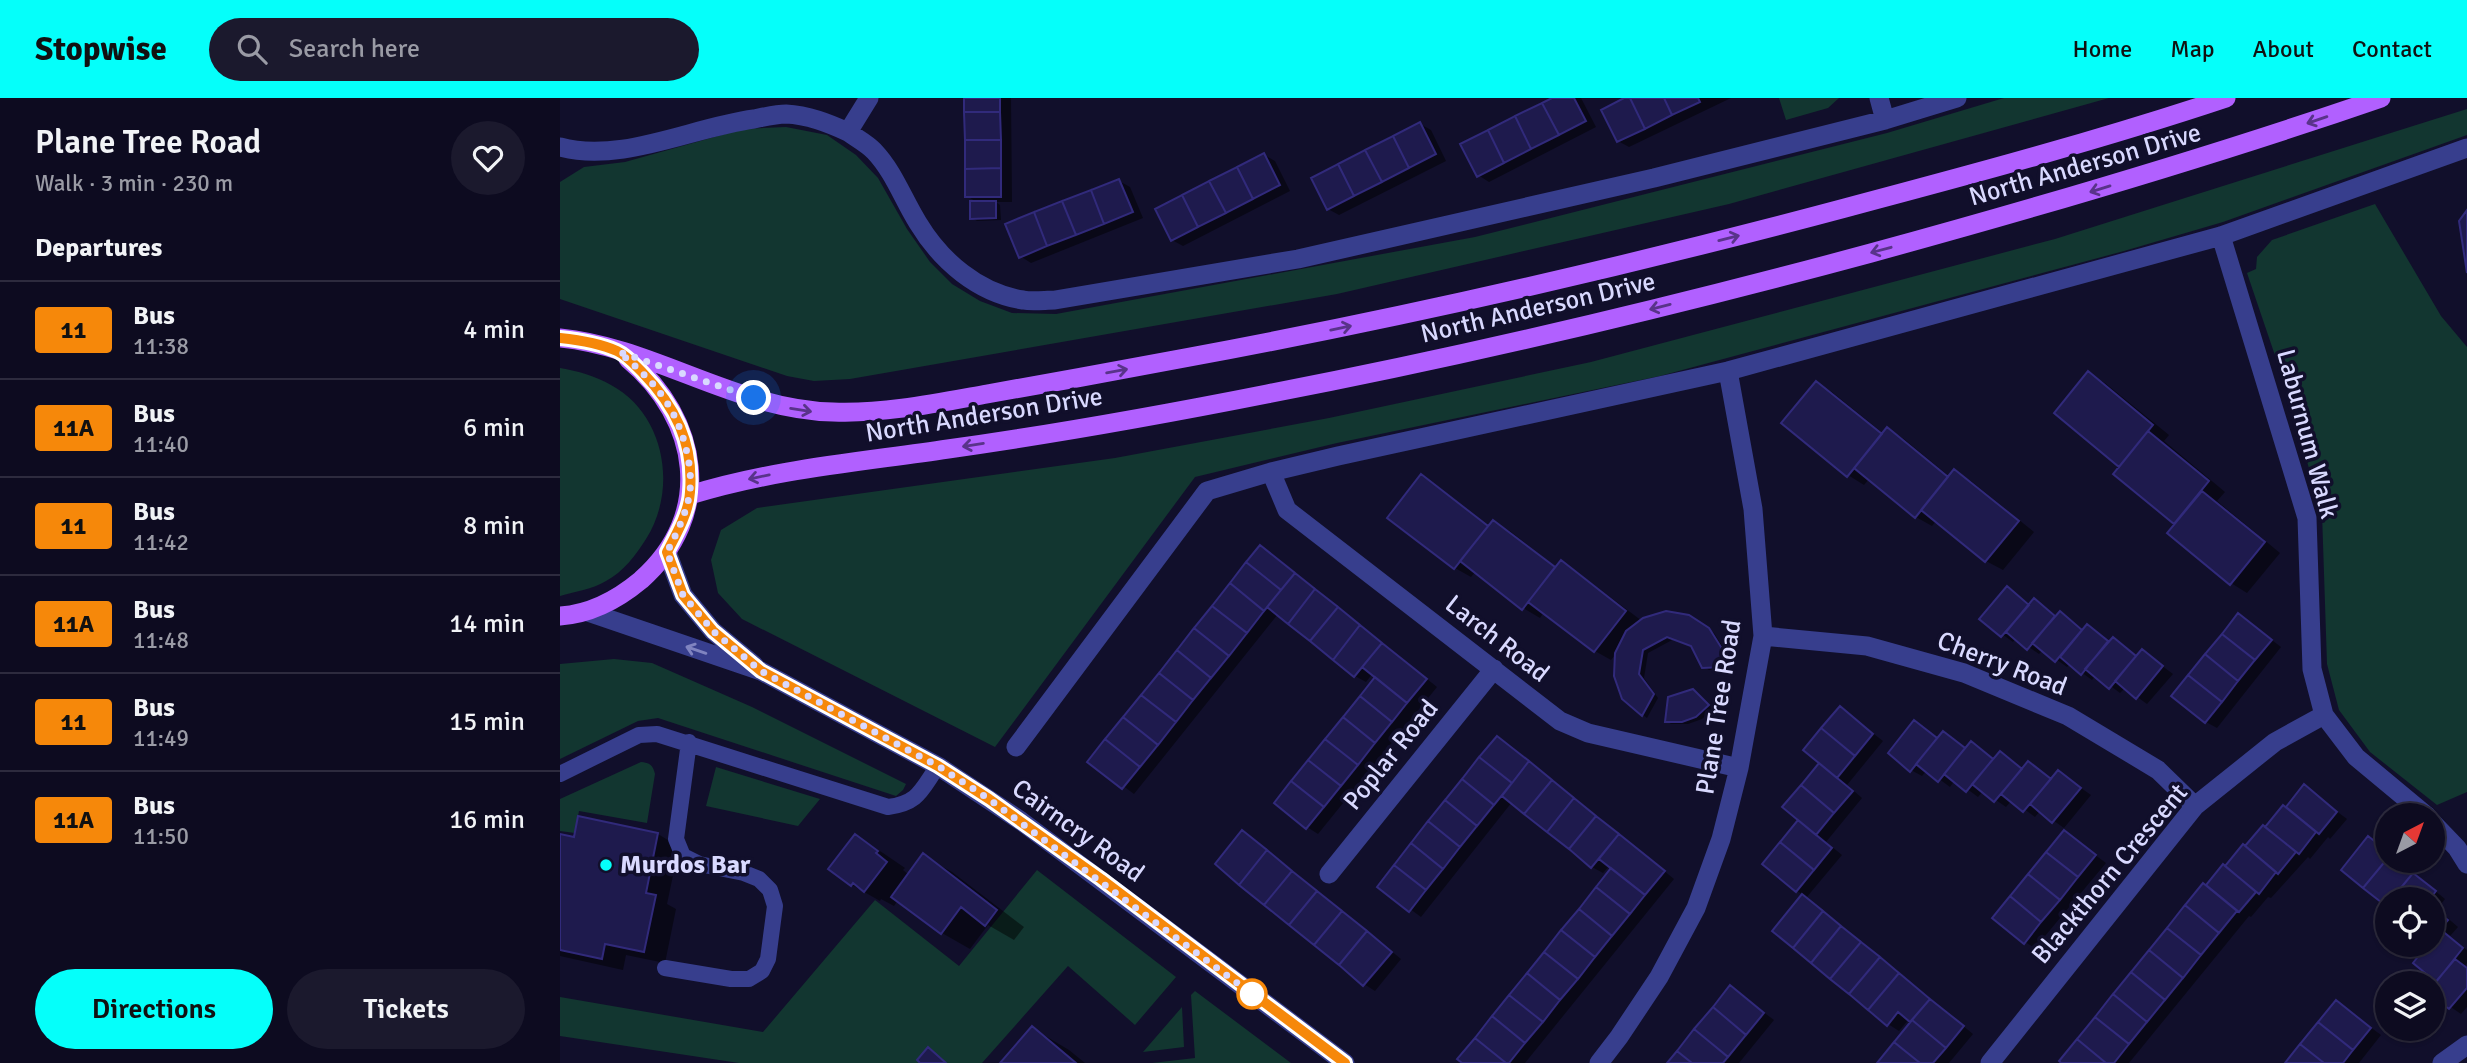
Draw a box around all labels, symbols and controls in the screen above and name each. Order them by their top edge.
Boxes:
search box [209,18,699,81]
text: Stopwise [35,29,167,70]
icon: search [233,30,271,68]
text: Search here [289,33,420,65]
text: Home [2072,34,2132,64]
text: Map [2170,34,2215,64]
text: About [2253,34,2314,64]
text: Contact [2352,34,2432,64]
one-way arrow [2306,115,2328,127]
street label: North Anderson Drive [1965,117,2205,213]
button: heart [451,121,525,195]
text: Plane Tree Road [35,122,261,163]
text: Walk · 3 min · 230 m [35,169,233,198]
one-way arrow [2089,183,2111,196]
one-way arrow [1717,231,1740,245]
text: Departures [35,232,162,264]
one-way arrow [1870,244,1892,257]
street label: North Anderson Drive [1418,265,1658,351]
text: Bus [133,300,175,332]
one-way arrow [1650,301,1672,314]
text: 4 min [463,314,525,346]
text: 11 [61,315,86,345]
one-way arrow [1329,321,1352,335]
text: 11:38 [133,332,189,361]
street label: Laburnum Walk [2269,346,2345,522]
one-way arrow [1105,363,1128,377]
your location [736,380,771,415]
street label: North Anderson Drive [863,380,1105,450]
text: Bus [133,398,175,430]
one-way arrow [789,403,811,416]
text: 6 min [463,412,525,444]
text: 11A [53,413,94,443]
text: 11:40 [133,430,189,459]
one-way arrow [963,439,985,452]
one-way arrow [748,471,771,484]
text: Bus [133,496,175,528]
text: 8 min [463,510,525,542]
text: 11 [61,511,86,541]
text: 11:42 [133,528,189,557]
street label: Larch Road [1439,588,1555,690]
text: Bus [133,594,175,626]
text: 14 min [449,608,525,640]
text: 11A [53,609,94,639]
street label: Plane Tree Road [1689,617,1749,797]
street label: Cherry Road [1933,625,2071,703]
text: 11:48 [133,626,189,655]
one-way arrow [685,643,707,656]
text: Bus [133,692,175,724]
street label: Poplar Road [1337,693,1445,817]
text: 15 min [449,706,525,738]
text: 11 [61,707,86,737]
text: 11:49 [133,724,189,753]
street label: Cairncry Road [1006,772,1150,890]
street label: Blackthorn Crescent [2025,777,2195,971]
text: Bus [133,790,175,822]
north arrow [2375,803,2445,873]
map controls [2375,803,2445,1041]
text: 16 min [449,804,525,836]
text: 11A [53,805,94,835]
text: 11:50 [133,822,189,851]
place label: Murdos Bar [620,849,751,881]
marker: Murdos Bar [598,857,614,873]
button: locate [2375,887,2445,957]
button: Directions [35,969,273,1049]
button: Tickets [287,969,525,1049]
button: layers [2375,971,2445,1041]
unlabelled marker [1237,979,1267,1009]

